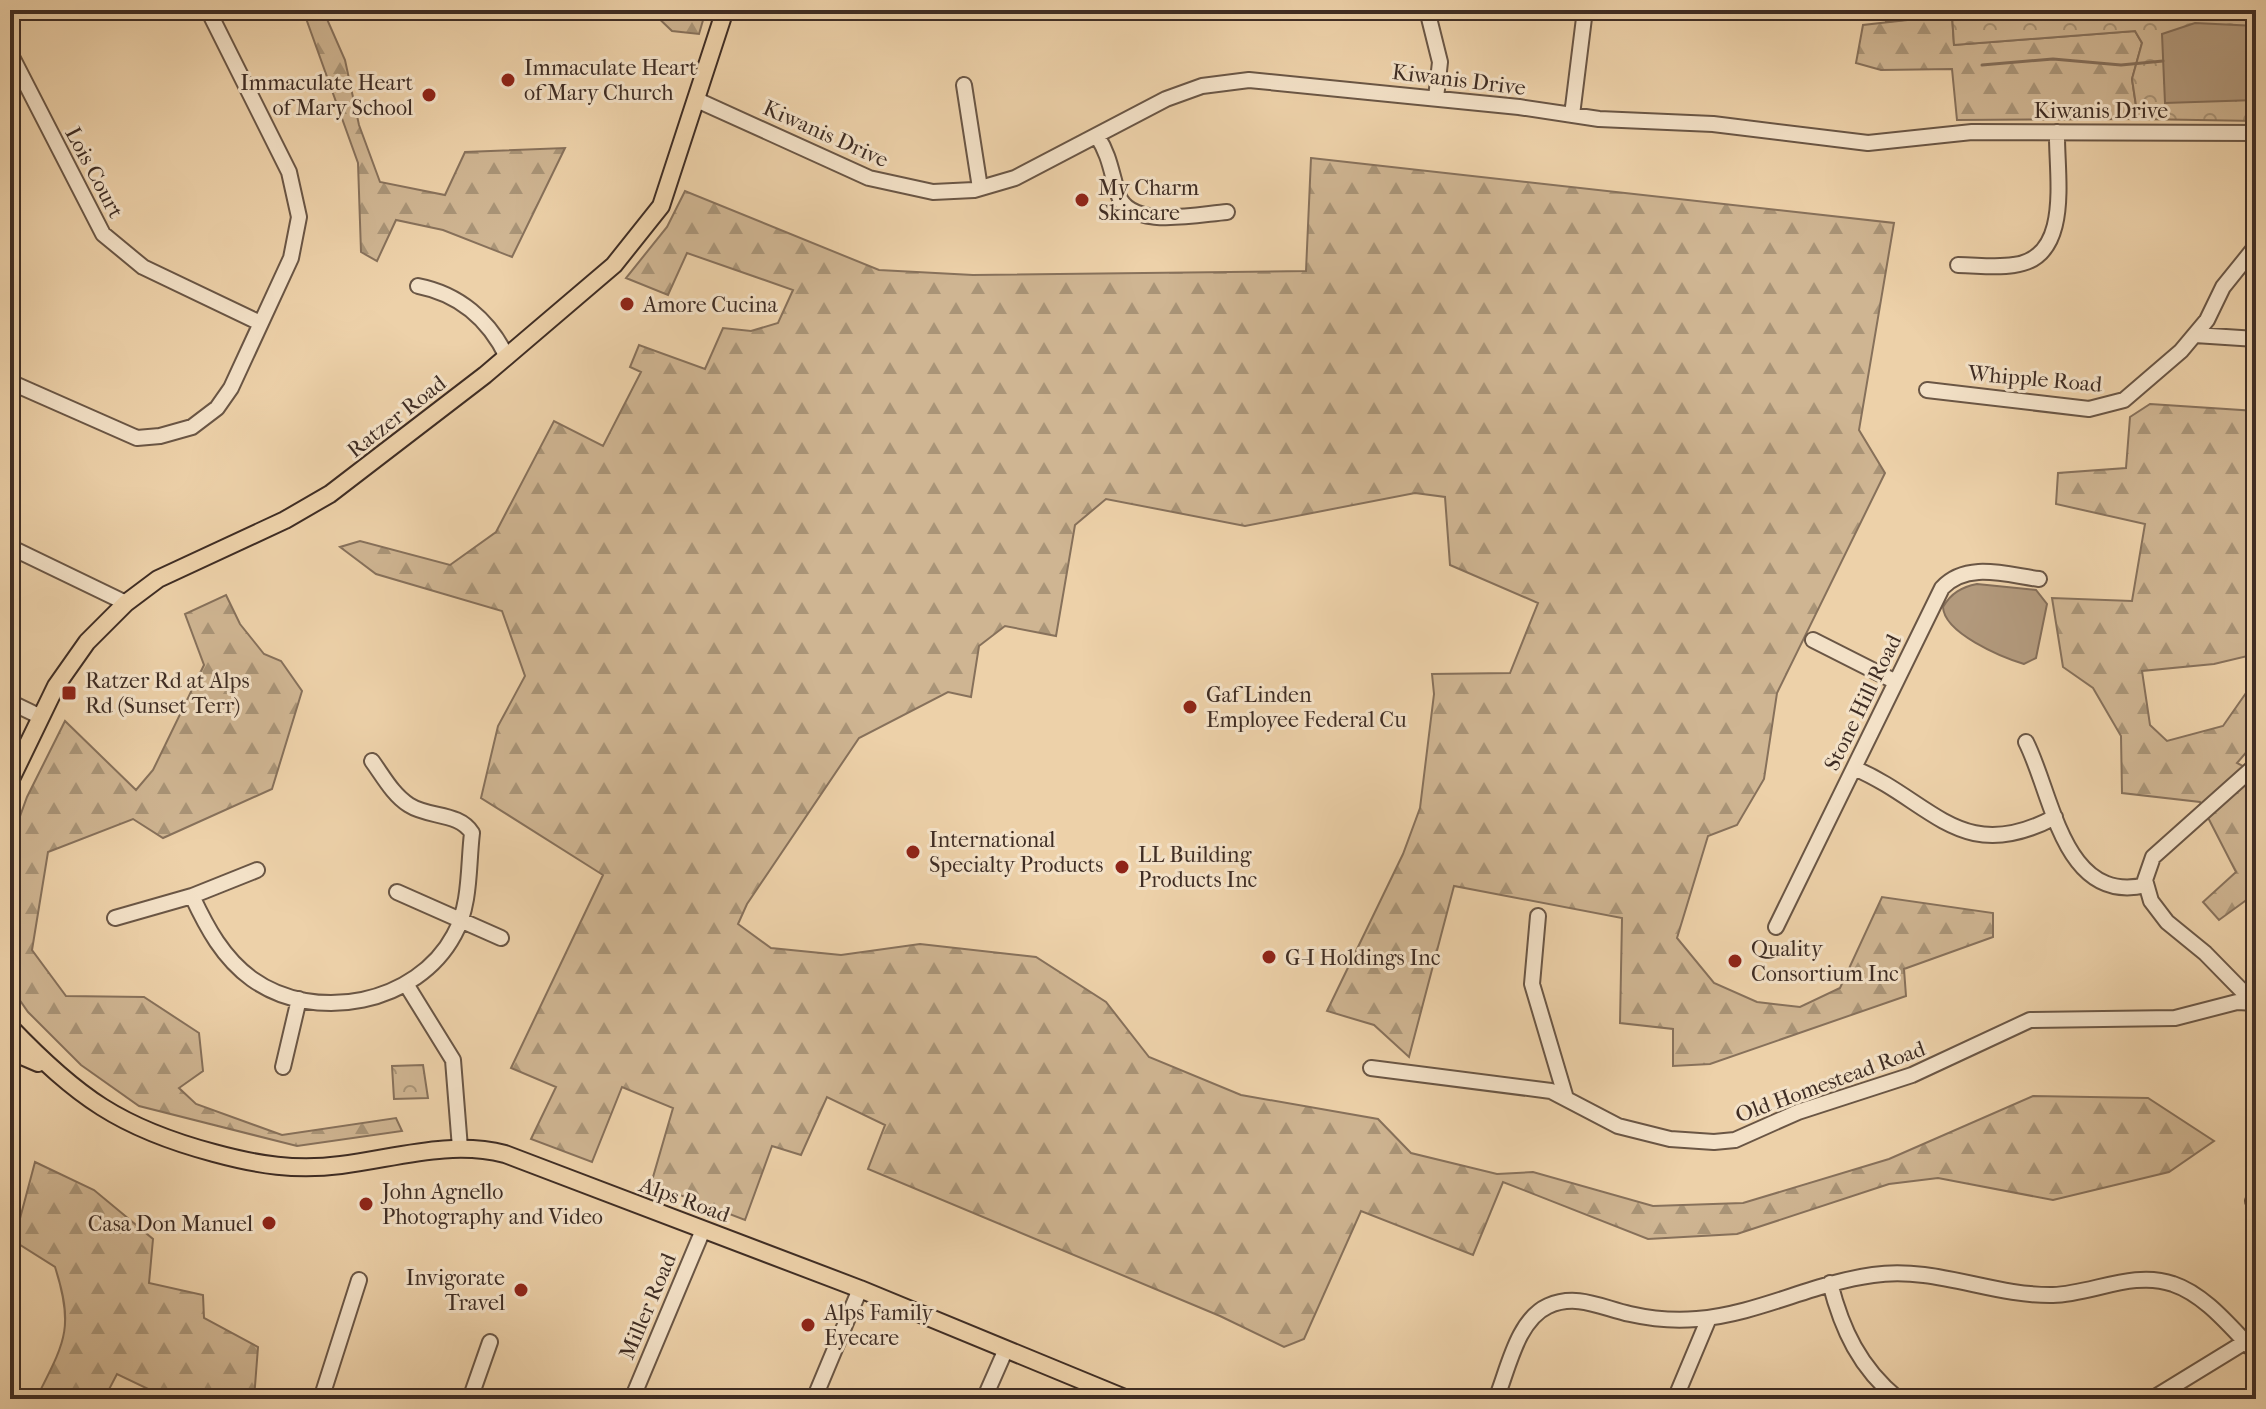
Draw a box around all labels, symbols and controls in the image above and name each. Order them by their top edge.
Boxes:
place label: Immaculate Heart of Mary Church [524,55,697,106]
street label: Kiwanis Drive [1391,59,1527,101]
place label: Immaculate Heart of Mary School [240,70,413,121]
marker: Immaculate Heart of Mary Church [499,71,517,89]
marker: Immaculate Heart of Mary School [420,86,438,104]
street label: Kiwanis Drive [759,95,892,173]
street label: Kiwanis Drive [2034,98,2168,124]
street label: Lois Court [59,123,129,223]
place label: My Charm Skincare [1098,175,1200,226]
marker: My Charm Skincare [1073,191,1091,209]
place label: Amore Cucina [642,292,778,318]
marker: Amore Cucina [618,295,636,313]
street label: Whipple Road [1966,360,2104,398]
street label: Ratzer Road [342,370,452,463]
street label: Stone Hill Road [1819,629,1908,775]
place label: Ratzer Rd at Alps Rd (Sunset Terr) [85,668,250,719]
place label: Gaf Linden Employee Federal Cu [1206,682,1407,733]
marker: Ratzer Rd at Alps Rd (Sunset Terr) [60,684,78,702]
marker: Gaf Linden Employee Federal Cu [1181,698,1199,716]
place label: International Specialty Products [929,827,1103,878]
place label: LL Building Products Inc [1138,842,1258,893]
marker: International Specialty Products [904,843,922,861]
marker: LL Building Products Inc [1113,858,1131,876]
place label: Quality Consortium Inc [1751,936,1899,987]
place label: G-I Holdings Inc [1285,945,1441,971]
marker: G-I Holdings Inc [1260,948,1278,966]
marker: Quality Consortium Inc [1726,952,1744,970]
street label: Old Homestead Road [1732,1035,1930,1128]
street label: Alps Road [635,1171,734,1229]
place label: John Agnello Photography and Video [380,1179,603,1230]
marker: John Agnello Photography and Video [357,1195,375,1213]
place label: Casa Don Manuel [88,1211,253,1237]
marker: Casa Don Manuel [260,1214,278,1232]
street label: Miller Road [614,1249,682,1363]
place label: Invigorate Travel [406,1265,505,1316]
marker: Invigorate Travel [512,1281,530,1299]
place label: Alps Family Eyecare [823,1300,934,1351]
marker: Alps Family Eyecare [799,1316,817,1334]

